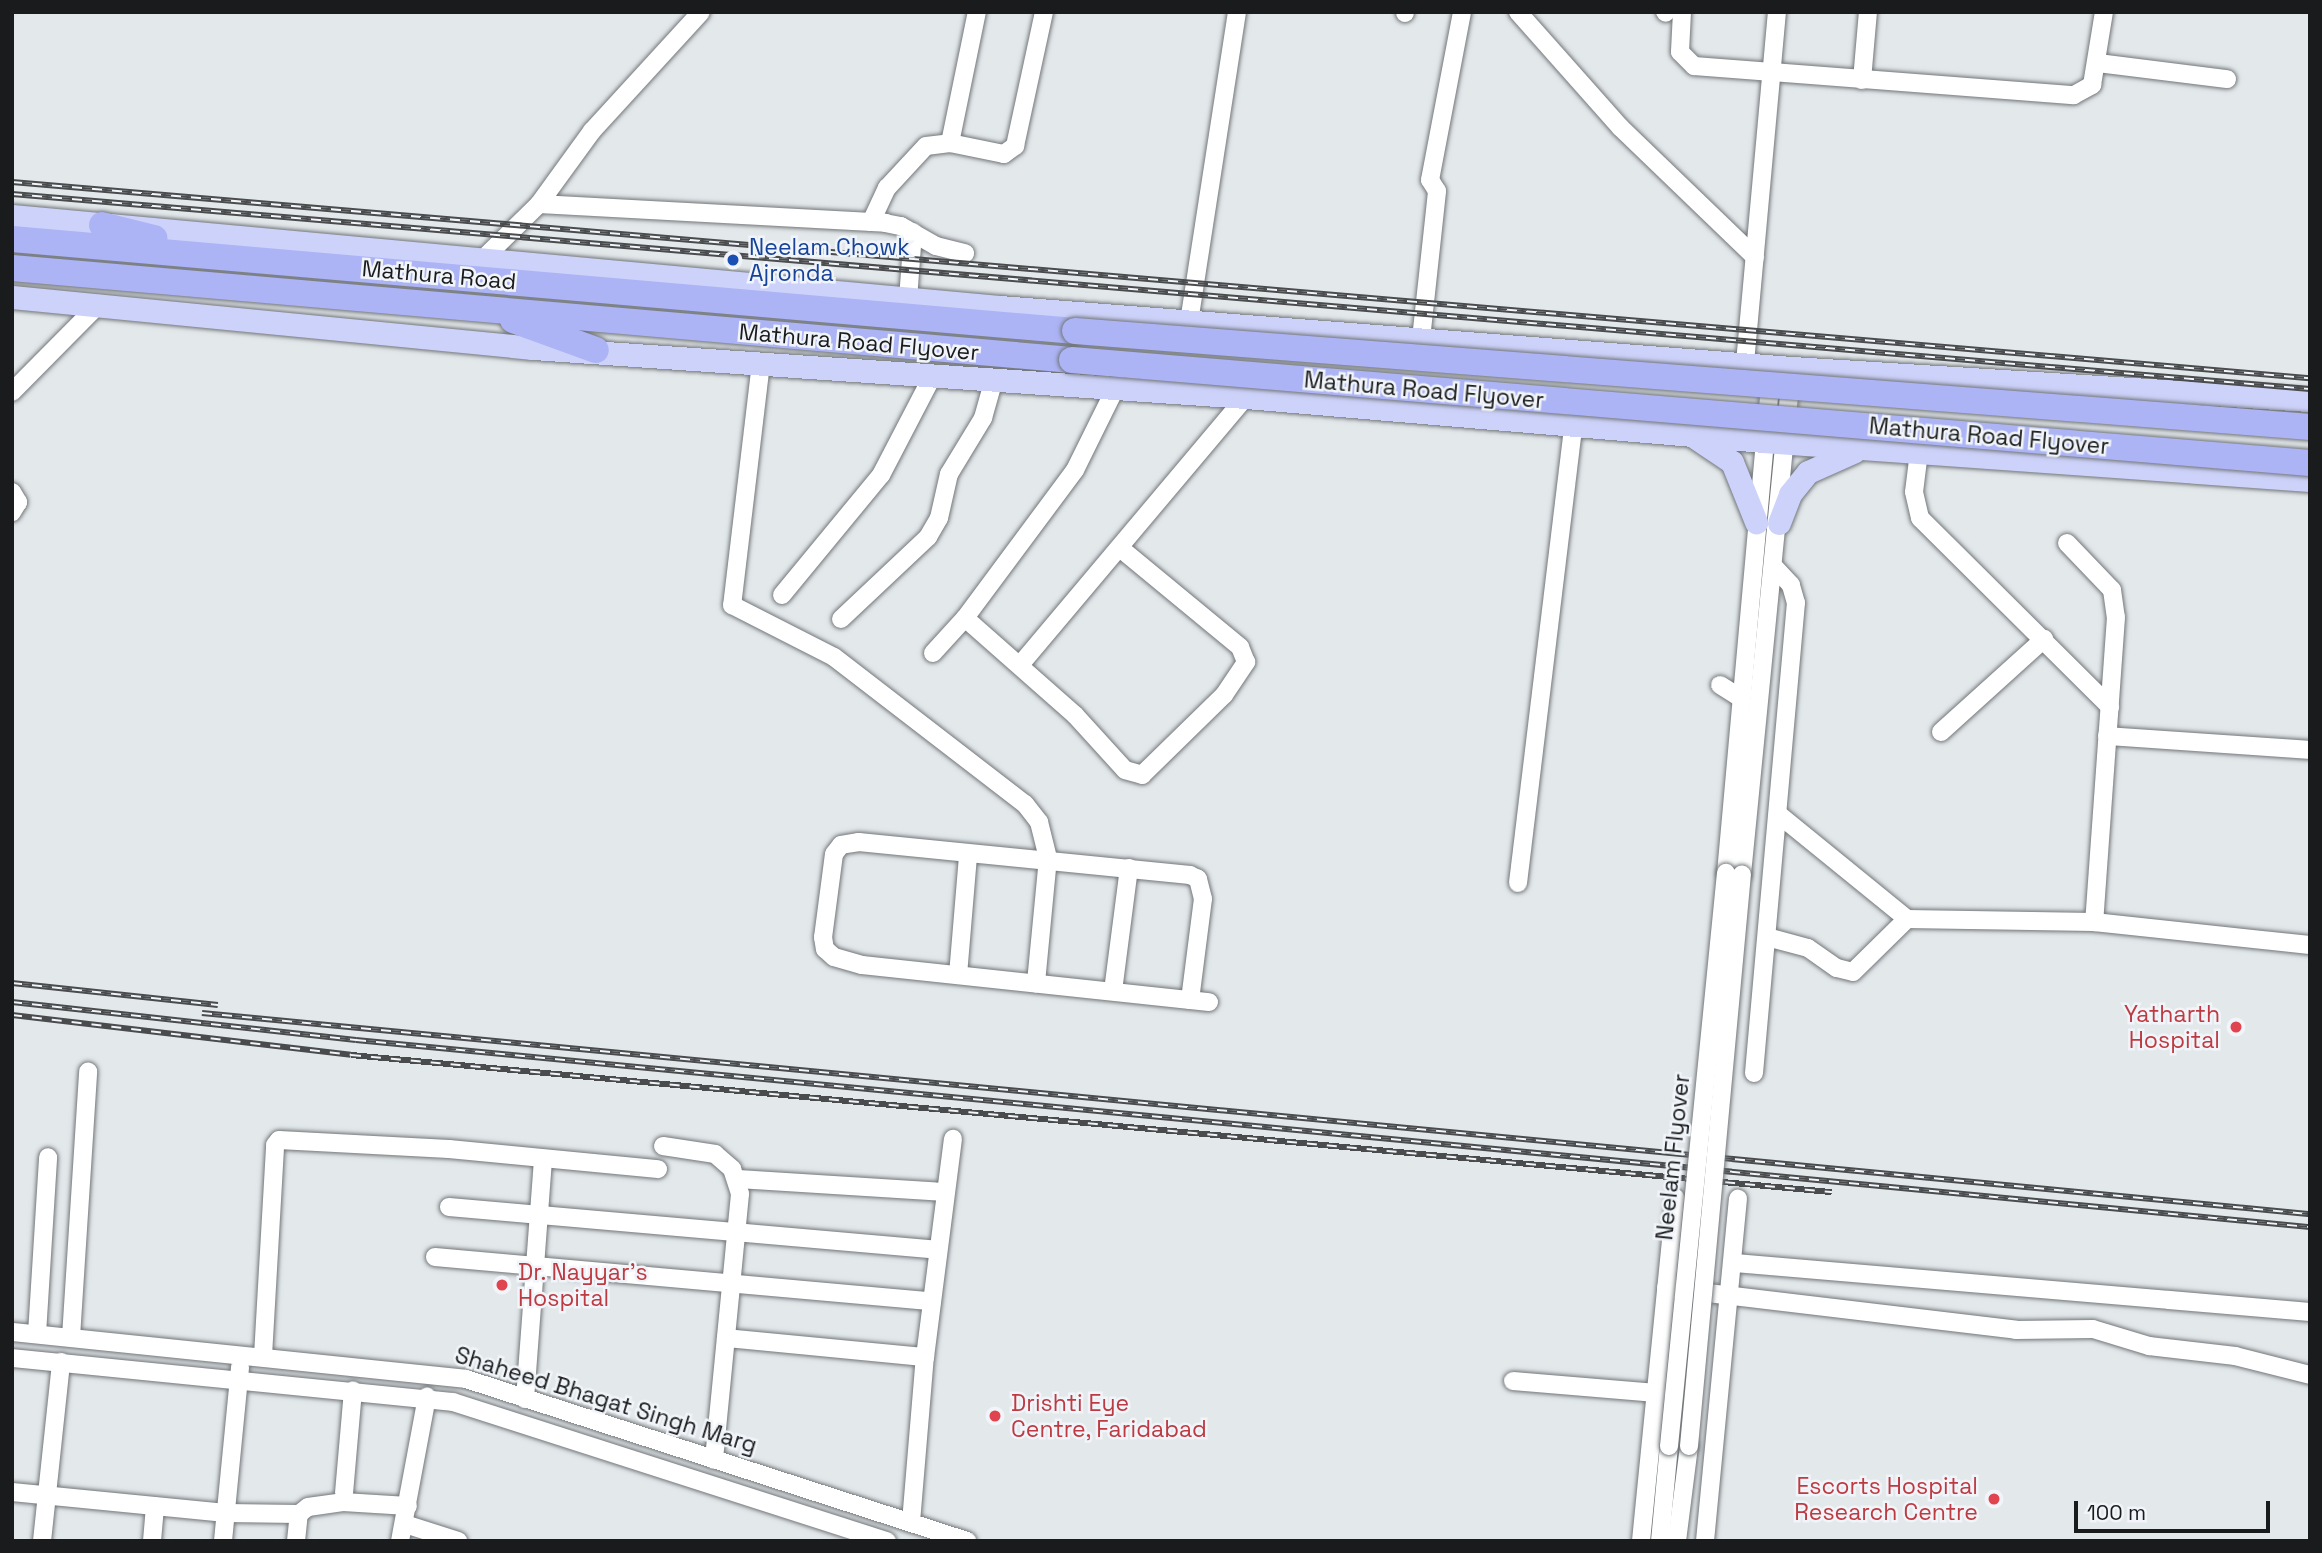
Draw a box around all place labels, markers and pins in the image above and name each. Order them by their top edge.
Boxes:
place label: Neelam Chowk Ajronda [749,233,910,287]
marker: Neelam Chowk Ajronda [723,250,743,270]
place label: Yatharth Hospital [2124,1000,2220,1054]
marker: Yatharth Hospital [2226,1017,2246,1037]
place label: Dr. Nayyar's Hospital [518,1258,648,1312]
marker: Dr. Nayyar's Hospital [492,1275,512,1295]
place label: Drishti Eye Centre, Faridabad [1011,1389,1207,1443]
marker: Drishti Eye Centre, Faridabad [985,1406,1005,1426]
place label: Escorts Hospital Research Centre [1794,1472,1978,1526]
marker: Escorts Hospital Research Centre [1984,1489,2004,1509]

